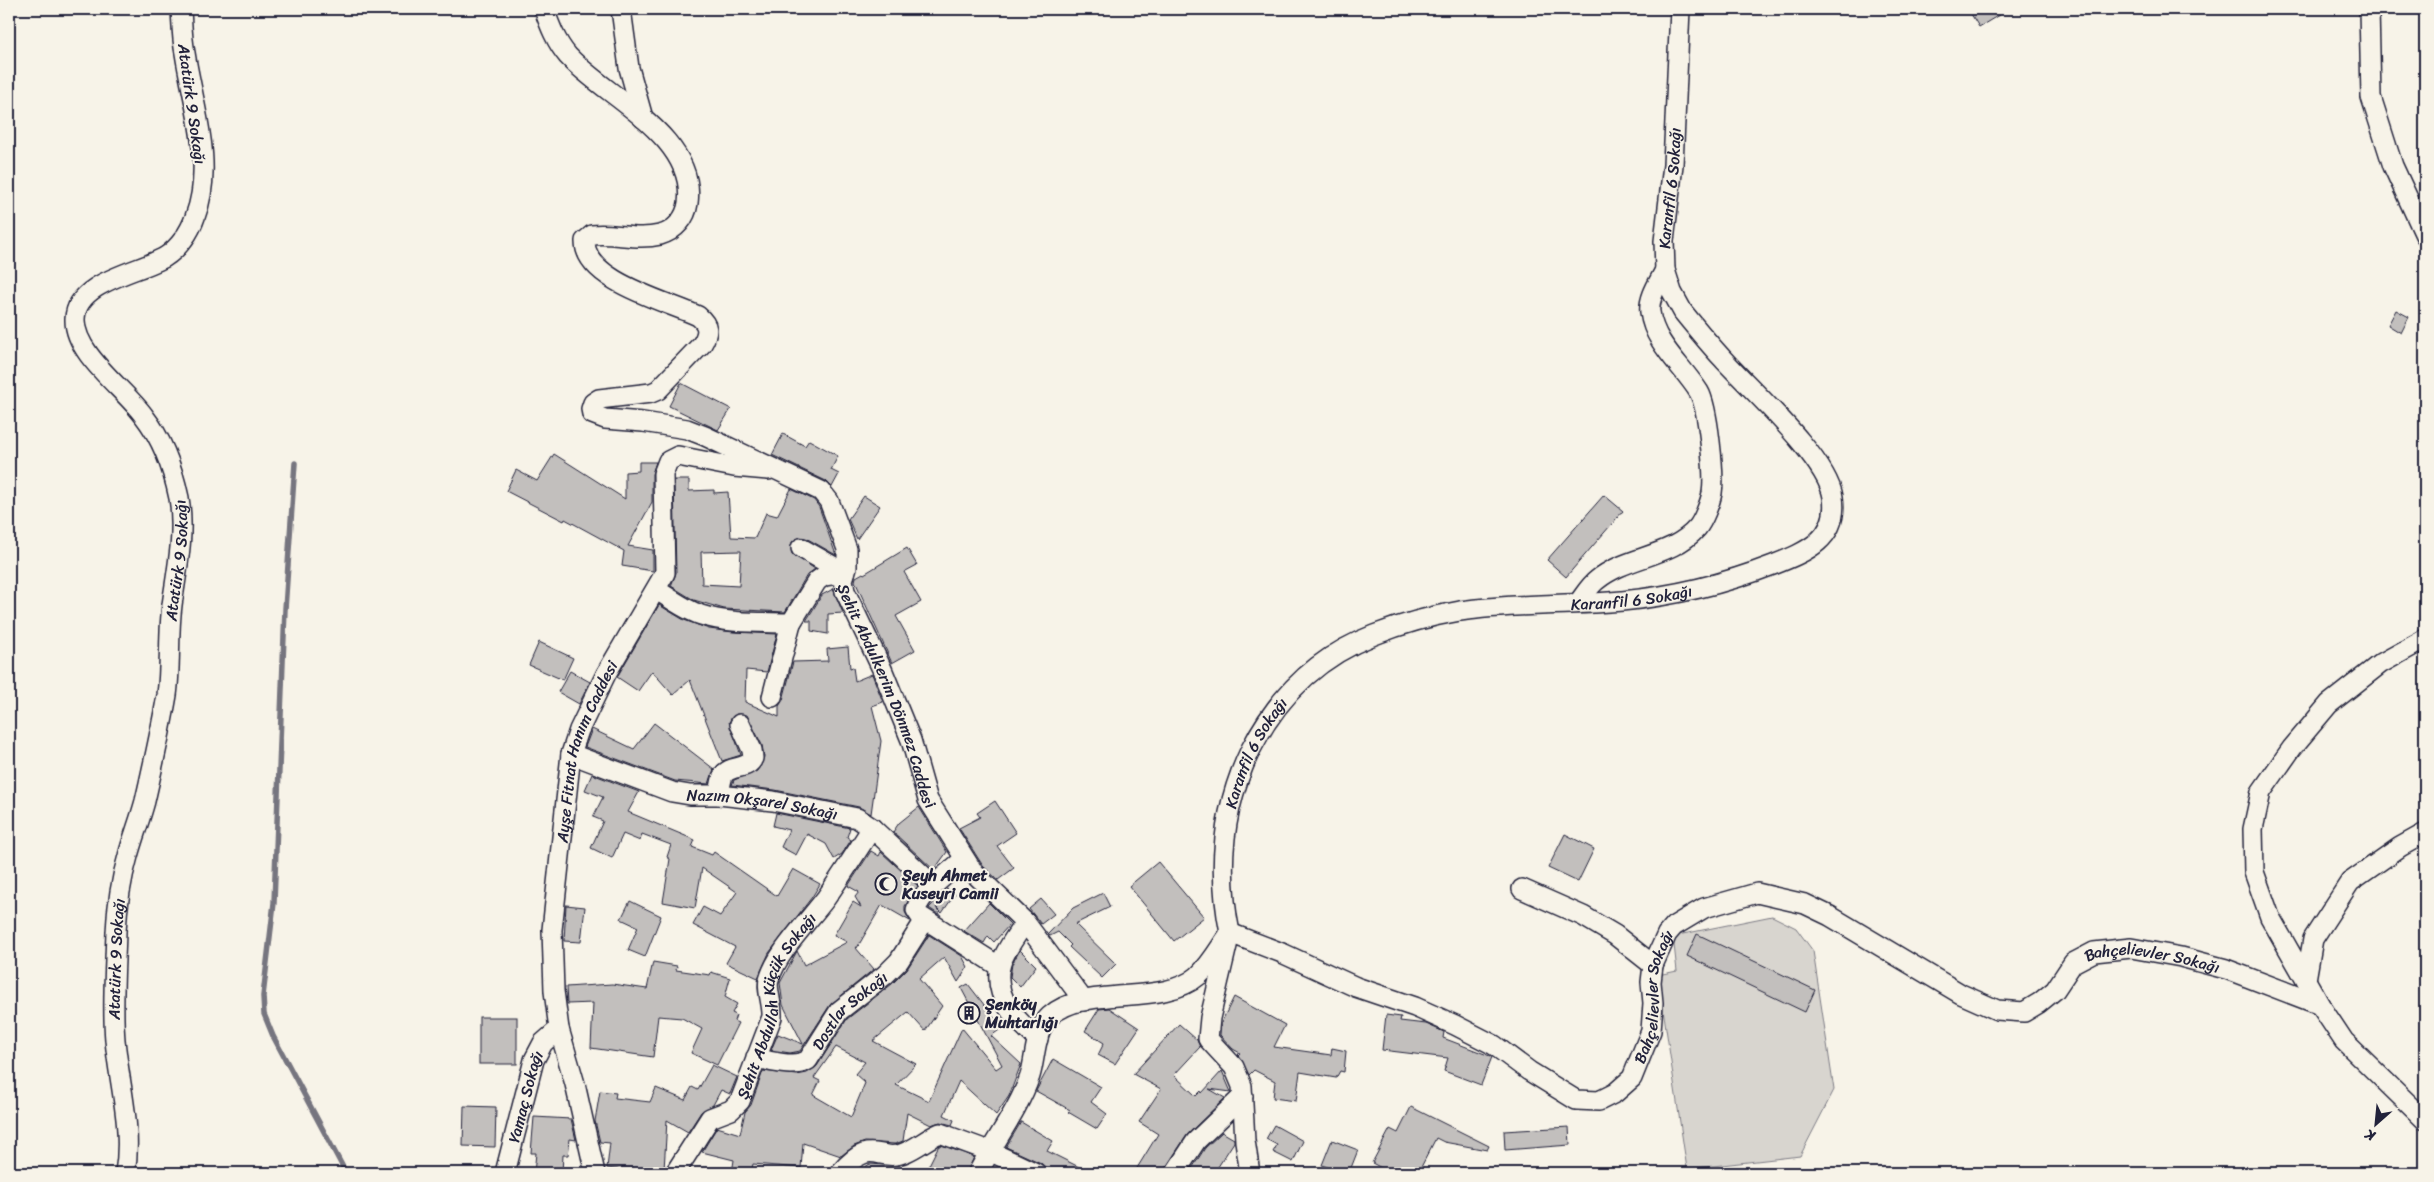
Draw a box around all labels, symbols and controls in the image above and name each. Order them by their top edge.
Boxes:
street label: Atatürk 9 Sokağı [169,41,215,166]
street label: Karanfil 6 Sokağı [1649,127,1689,249]
street label: Atatürk 9 Sokağı [156,498,196,623]
street label: Karanfil 6 Sokağı [1570,576,1695,618]
street label: Şehit Abdulkerim Dönmez Caddesi [829,581,945,815]
street label: Ayşe Fitnat Hanım Caddesi [547,654,626,845]
street label: Karanfil 6 Sokağı [1216,690,1295,812]
street label: Nazım Okşarel Sokağı [687,780,840,828]
place label: Şeyh Ahmet Kuseyri Camii [901,861,999,908]
mosque icon: Şeyh Ahmet Kuseyri Camii [874,872,898,896]
street label: Atatürk 9 Sokağı [99,896,133,1021]
street label: Şehit Abdullah Küçük Sokağı [728,906,824,1103]
street label: Bahçelievler Sokağı [1625,922,1680,1068]
street label: Bahçelievler Sokağı [2078,934,2223,981]
street label: Dostlar Sokağı [803,963,894,1056]
place label: Şenköy Muhtarlığı [984,990,1059,1037]
building icon: Şenköy Muhtarlığı [957,1001,981,1025]
street label: Yamaç Sokağı [499,1045,551,1146]
north arrow [2352,1100,2402,1150]
text: K [2360,1121,2381,1149]

